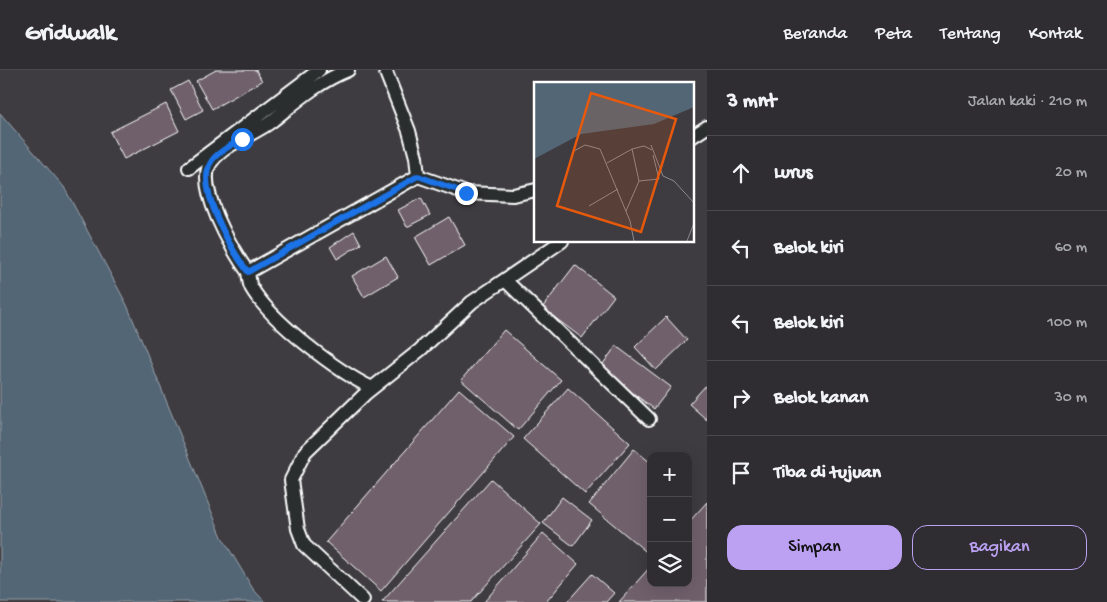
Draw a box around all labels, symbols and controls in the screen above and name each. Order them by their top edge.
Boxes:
text: Gridwalk [25,20,116,49]
text: Beranda [783,24,847,45]
text: Peta [875,24,912,45]
text: Tentang [940,24,1001,45]
text: Kontak [1029,24,1082,45]
inset map [534,82,694,242]
text: 3 mnt [727,90,776,115]
text: Jalan kaki · 210 m [968,93,1087,112]
route start [231,128,254,151]
icon: ahead [727,159,755,187]
text: Lurus [774,162,813,185]
text: 20 m [1055,164,1087,183]
route end [455,182,478,205]
icon: left [727,234,755,262]
text: Belok kiri [774,237,844,260]
text: 60 m [1055,239,1087,258]
icon: left [727,309,755,337]
text: Belok kiri [774,312,844,335]
text: 100 m [1047,314,1087,333]
icon: right [727,384,755,412]
text: Belok kanan [774,387,868,410]
text: 30 m [1054,389,1087,408]
map controls [647,452,692,587]
button: + [647,452,692,497]
icon: arrive [727,459,755,487]
text: Tiba di tujuan [774,462,881,485]
button: − [647,497,692,542]
button: Simpan [727,525,902,570]
button: Bagikan [912,525,1087,570]
button: layers [647,542,692,587]

